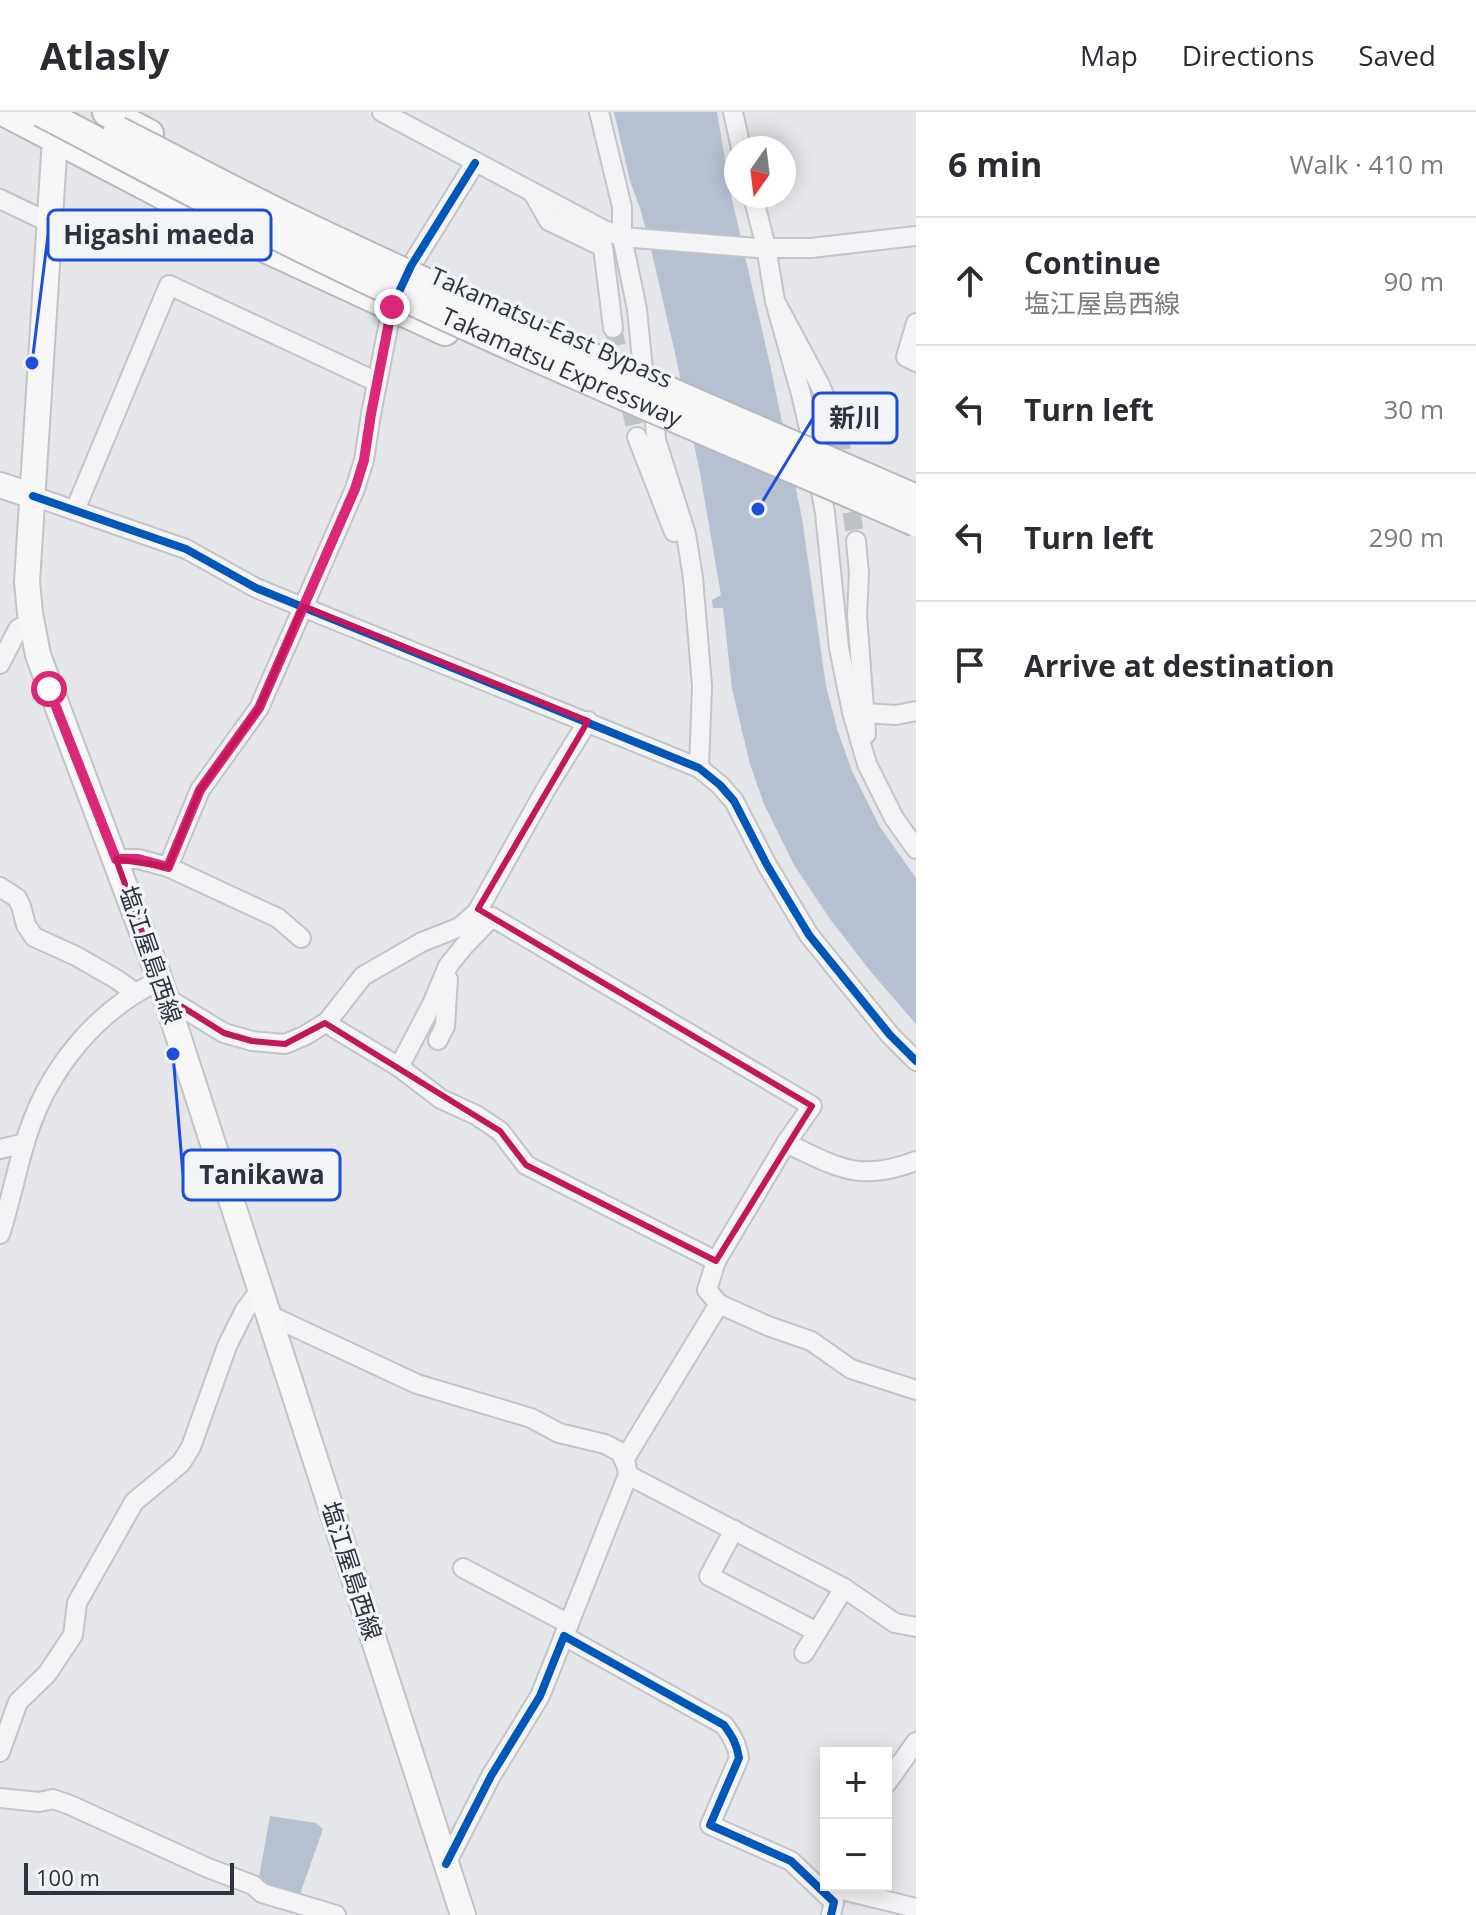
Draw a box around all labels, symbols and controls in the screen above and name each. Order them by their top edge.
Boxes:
text: Atlasly [40,29,169,81]
text: Map [1080,36,1138,74]
text: Directions [1182,36,1314,74]
text: Saved [1358,36,1436,74]
north arrow [724,136,796,208]
text: 6 min [948,141,1042,187]
text: Walk · 410 m [1290,146,1444,182]
callout: Higashi maeda [48,210,271,260]
text: Higashi maeda [63,216,255,252]
text: Continue [1024,242,1161,283]
street label: Takamatsu-East Bypass [425,258,678,395]
icon: ahead [948,259,992,303]
text: 90 m [1383,263,1444,299]
text: 塩江屋島西線 [1024,285,1180,321]
route end [374,289,410,325]
street label: Takamatsu Expressway [436,299,688,434]
icon: left [948,387,992,431]
text: Turn left [1024,389,1154,430]
text: 30 m [1383,391,1444,427]
callout: 新川 [813,393,897,443]
text: 新川 [829,399,881,435]
icon: left [948,515,992,559]
text: Turn left [1024,517,1154,558]
text: 290 m [1369,519,1444,555]
icon: arrive [948,643,992,687]
text: Arrive at destination [1024,645,1335,686]
route start [31,671,67,707]
street label: 塩江屋島西線 [112,881,190,1028]
callout: Tanikawa [183,1150,340,1200]
text: Tanikawa [199,1156,325,1192]
street label: 塩江屋島西線 [314,1497,390,1644]
map controls [820,1747,892,1891]
button: + [820,1747,892,1819]
button: − [820,1819,892,1891]
scale bar [24,1859,234,1895]
text: 100 m [36,1862,100,1892]

